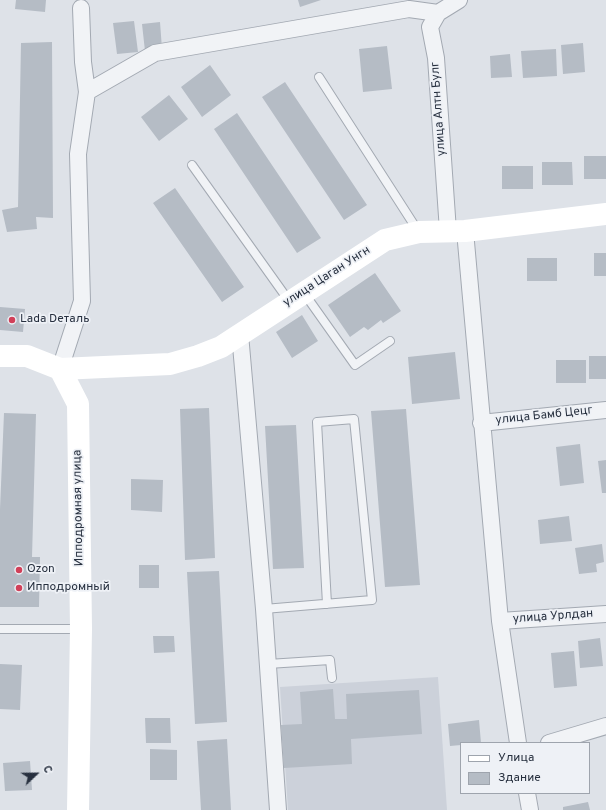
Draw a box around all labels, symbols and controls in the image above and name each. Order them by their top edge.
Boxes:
street label: улица Алтн Булг [429,61,449,157]
street label: улица Цаган Унгн [281,243,373,311]
place label: Lada Dеталь [20,313,89,327]
marker: Lada Dеталь [7,315,17,325]
street label: улица Бамб Цецг [495,404,593,428]
street label: Ипподромная улица [71,449,87,567]
place label: Ozon [27,563,55,577]
marker: Ozon [14,565,24,575]
place label: Ипподромный [27,581,110,595]
marker: Ипподромный [14,583,24,593]
street label: улица Урлдан [512,607,594,627]
legend [460,742,590,794]
text: Улица [498,750,534,766]
north arrow [16,754,56,794]
text: С [39,764,55,775]
text: Здание [498,770,541,786]

